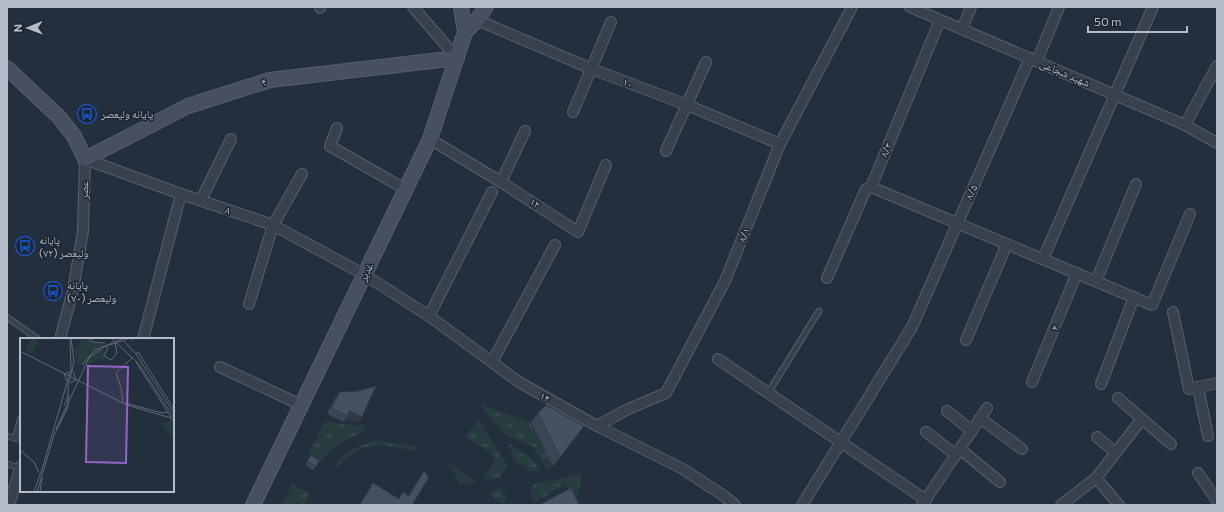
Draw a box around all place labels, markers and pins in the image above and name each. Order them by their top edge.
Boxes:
bus stop icon: پایانه ولیعصر [76,103,98,125]
place label: پایانه ولیعصر [100,107,153,121]
place label: پایانه ولیعصر (۷۲) [39,233,88,259]
bus stop icon: پایانه ولیعصر (۷۲) [14,235,36,257]
place label: پایانه ولیعصر (۷۰) [67,278,116,304]
bus stop icon: پایانه ولیعصر (۷۰) [42,280,64,302]

